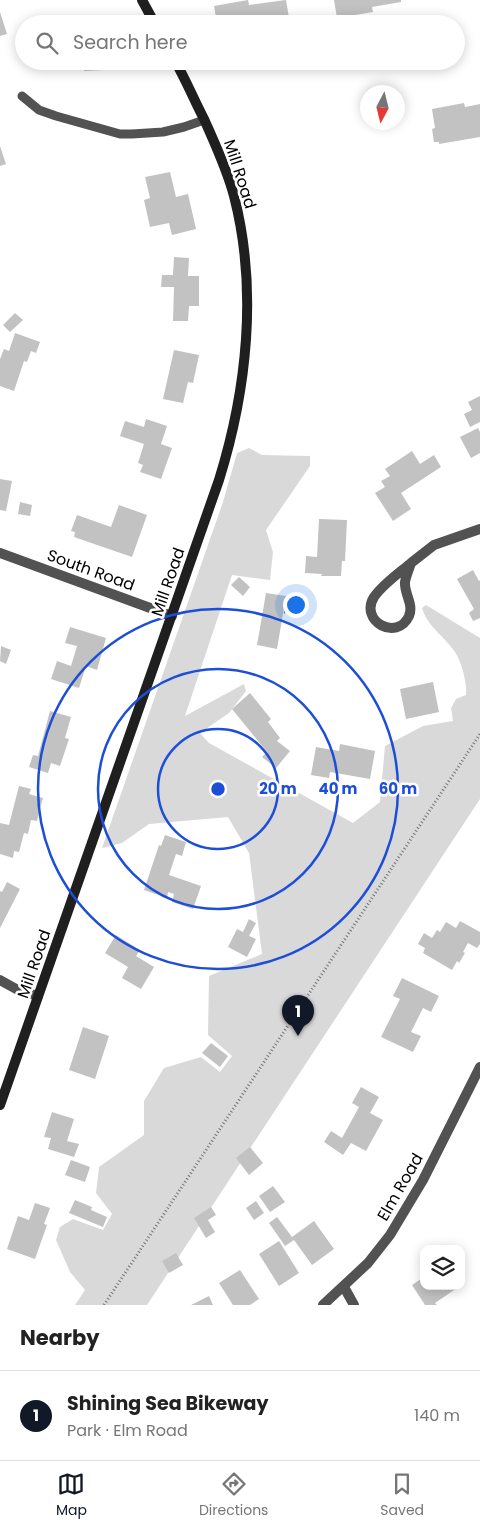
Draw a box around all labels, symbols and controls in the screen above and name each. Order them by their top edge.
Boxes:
search box [15,15,465,70]
icon: search [33,29,61,57]
text: Search here [73,29,187,56]
north arrow [360,85,405,130]
street label: Mill Road [218,136,262,212]
street label: South Road [44,543,138,597]
street label: Mill Road [145,544,191,620]
your location [283,592,309,618]
text: 20 m [259,778,297,799]
text: 40 m [318,778,358,799]
text: 60 m [379,778,417,799]
centre of rings [209,780,227,798]
street label: Mill Road [11,926,57,1002]
pin: 1 [282,995,314,1036]
street label: Elm Road [371,1149,429,1225]
map controls [420,1245,465,1290]
button: layers [420,1245,465,1290]
text: Nearby [20,1323,100,1352]
text: Shining Sea Bikeway [67,1390,269,1417]
text: 1 [33,1404,39,1427]
text: 140 m [414,1404,460,1427]
text: Park · Elm Road [67,1419,188,1442]
tab: Map [56,1470,87,1521]
tab: Directions [199,1470,268,1521]
tab: Saved [380,1470,424,1521]

